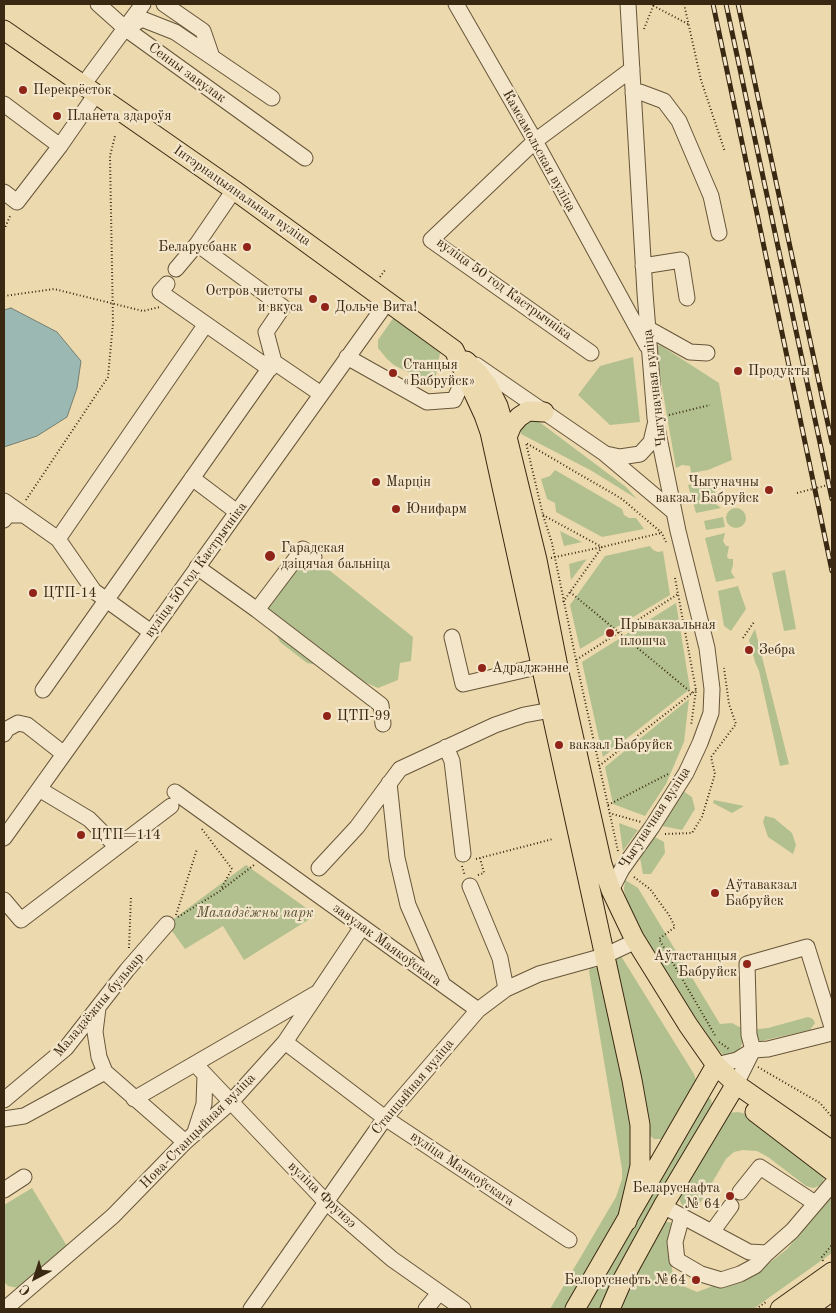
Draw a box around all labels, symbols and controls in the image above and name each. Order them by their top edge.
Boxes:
street label: Сенны завулак [145,39,229,107]
place label: Перекрёсток [33,82,112,98]
marker: Перекрёсток [17,84,29,96]
street label: Камсамольская вуліца [498,87,580,215]
place label: Планета здароўя [67,108,172,124]
marker: Планета здароўя [51,110,63,122]
street label: Інтэрнацыянальная вуліца [170,142,314,250]
street label: вуліца 50 год Кастрычніка [433,234,575,344]
place label: Беларусбанк [158,239,237,255]
marker: Беларусбанк [241,241,253,253]
place label: Остров чистоты и вкуса [206,283,303,316]
marker: Остров чистоты и вкуса [307,293,319,305]
place label: Дольче Вита! [335,299,417,315]
marker: Дольче Вита! [319,301,331,313]
street label: Чыгуначная вуліца [639,328,671,448]
place label: Станцыя «Бабруйск» [403,357,475,390]
place label: Продукты [748,363,810,379]
marker: Продукты [732,365,744,377]
marker: Станцыя «Бабруйск» [387,367,399,379]
place label: Марцін [386,474,431,490]
place label: Чыгуначны вакзал Бабруйск [656,474,759,507]
marker: Марцін [370,476,382,488]
marker: Чыгуначны вакзал Бабруйск [763,484,775,496]
street label: вуліца 50 год Кастрычніка [141,499,251,641]
place label: Юнифарм [406,501,467,517]
marker: Юнифарм [390,503,402,515]
place label: Гарадская дзіцячая бальніца [281,540,391,572]
marker: Гарадская дзіцячая бальніца [263,549,277,563]
place label: ЦТП-14 [43,585,97,601]
marker: ЦТП-14 [27,587,39,599]
place label: Прывакзальная плошча [620,617,716,650]
marker: Прывакзальная плошча [604,627,616,639]
place label: Зебра [759,642,795,658]
marker: Зебра [743,644,755,656]
place label: Адраджэнне [492,660,569,676]
marker: Адраджэнне [476,662,488,674]
place label: ЦТП-99 [337,708,391,724]
marker: ЦТП-99 [321,710,333,722]
place label: вакзал Бабруйск [569,737,672,753]
marker: вакзал Бабруйск [553,739,565,751]
street label: Чыгуначная вуліца [616,764,694,872]
place label: ЦТП=114 [91,827,161,843]
marker: ЦТП=114 [75,829,87,841]
place label: Аўтавакзал Бабруйск [725,877,797,910]
marker: Аўтавакзал Бабруйск [709,887,721,899]
street label: завулак Маякоўскага [329,900,445,990]
park label: Маладзёжны парк [197,905,313,921]
place label: Аўтастанцыя Бабруйск [654,948,737,980]
street label: Маладзёжны бульвар [50,949,148,1061]
marker: Аўтастанцыя Бабруйск [741,958,753,970]
street label: Станцыйная вуліца [368,1036,458,1138]
street label: Нова-Станцыйная вуліца [137,1070,259,1192]
street label: вуліца Маякоўскага [407,1128,517,1210]
street label: вуліца Фрунзэ [284,1158,360,1232]
place label: Беларуснафта № 64 [633,1180,720,1212]
marker: Беларуснафта № 64 [724,1190,736,1202]
north arrow [10,1253,60,1303]
place label: Белоруснефть №64 [564,1272,686,1288]
marker: Белоруснефть №64 [690,1274,702,1286]
text: С [17,1281,33,1298]

